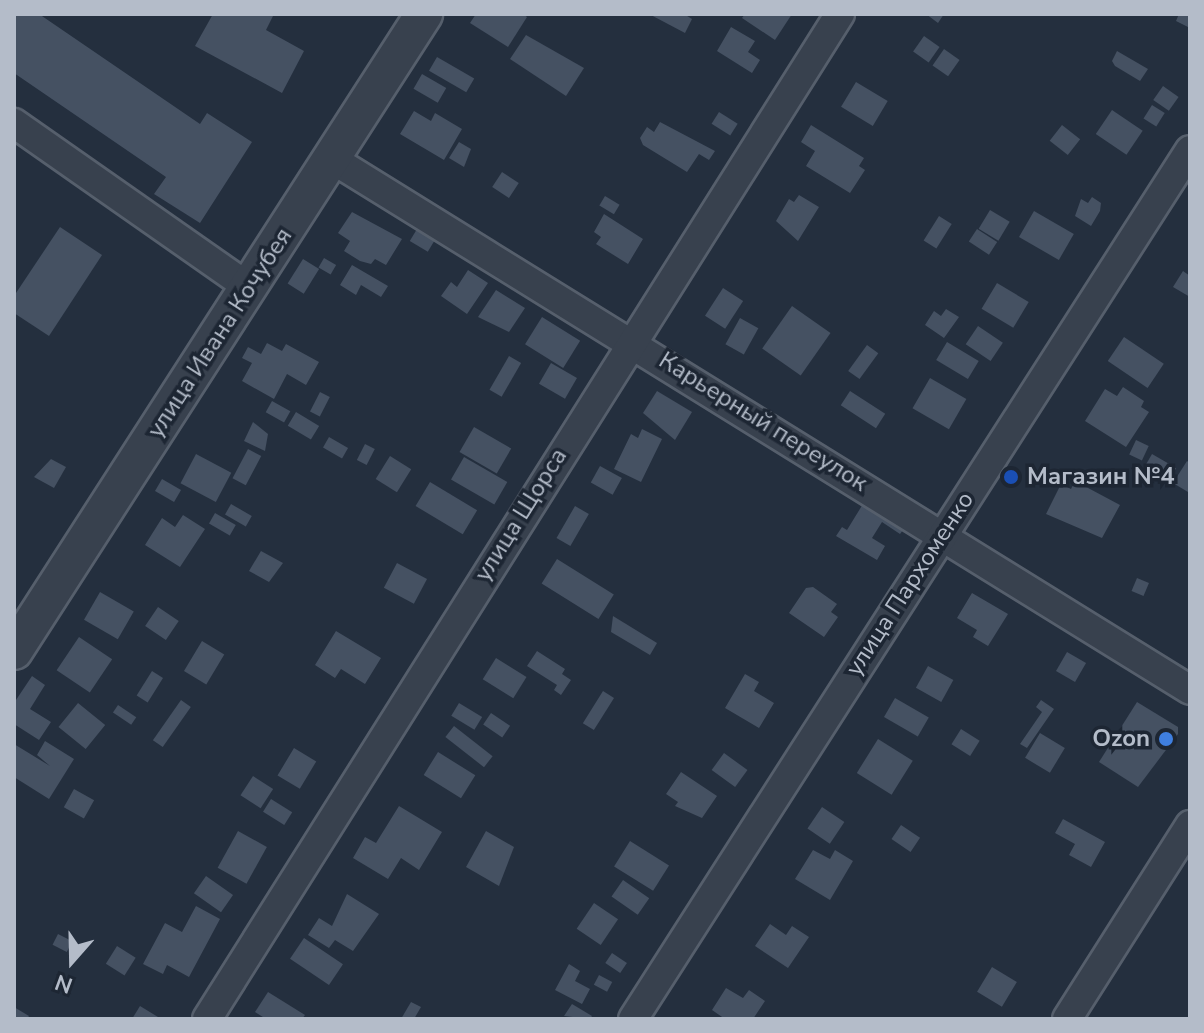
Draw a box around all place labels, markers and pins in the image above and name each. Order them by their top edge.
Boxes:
place label: Магазин №4 [1027,463,1175,491]
marker: Магазин №4 [1002,468,1020,486]
place label: Ozon [1092,725,1150,753]
marker: Ozon [1157,730,1175,748]

